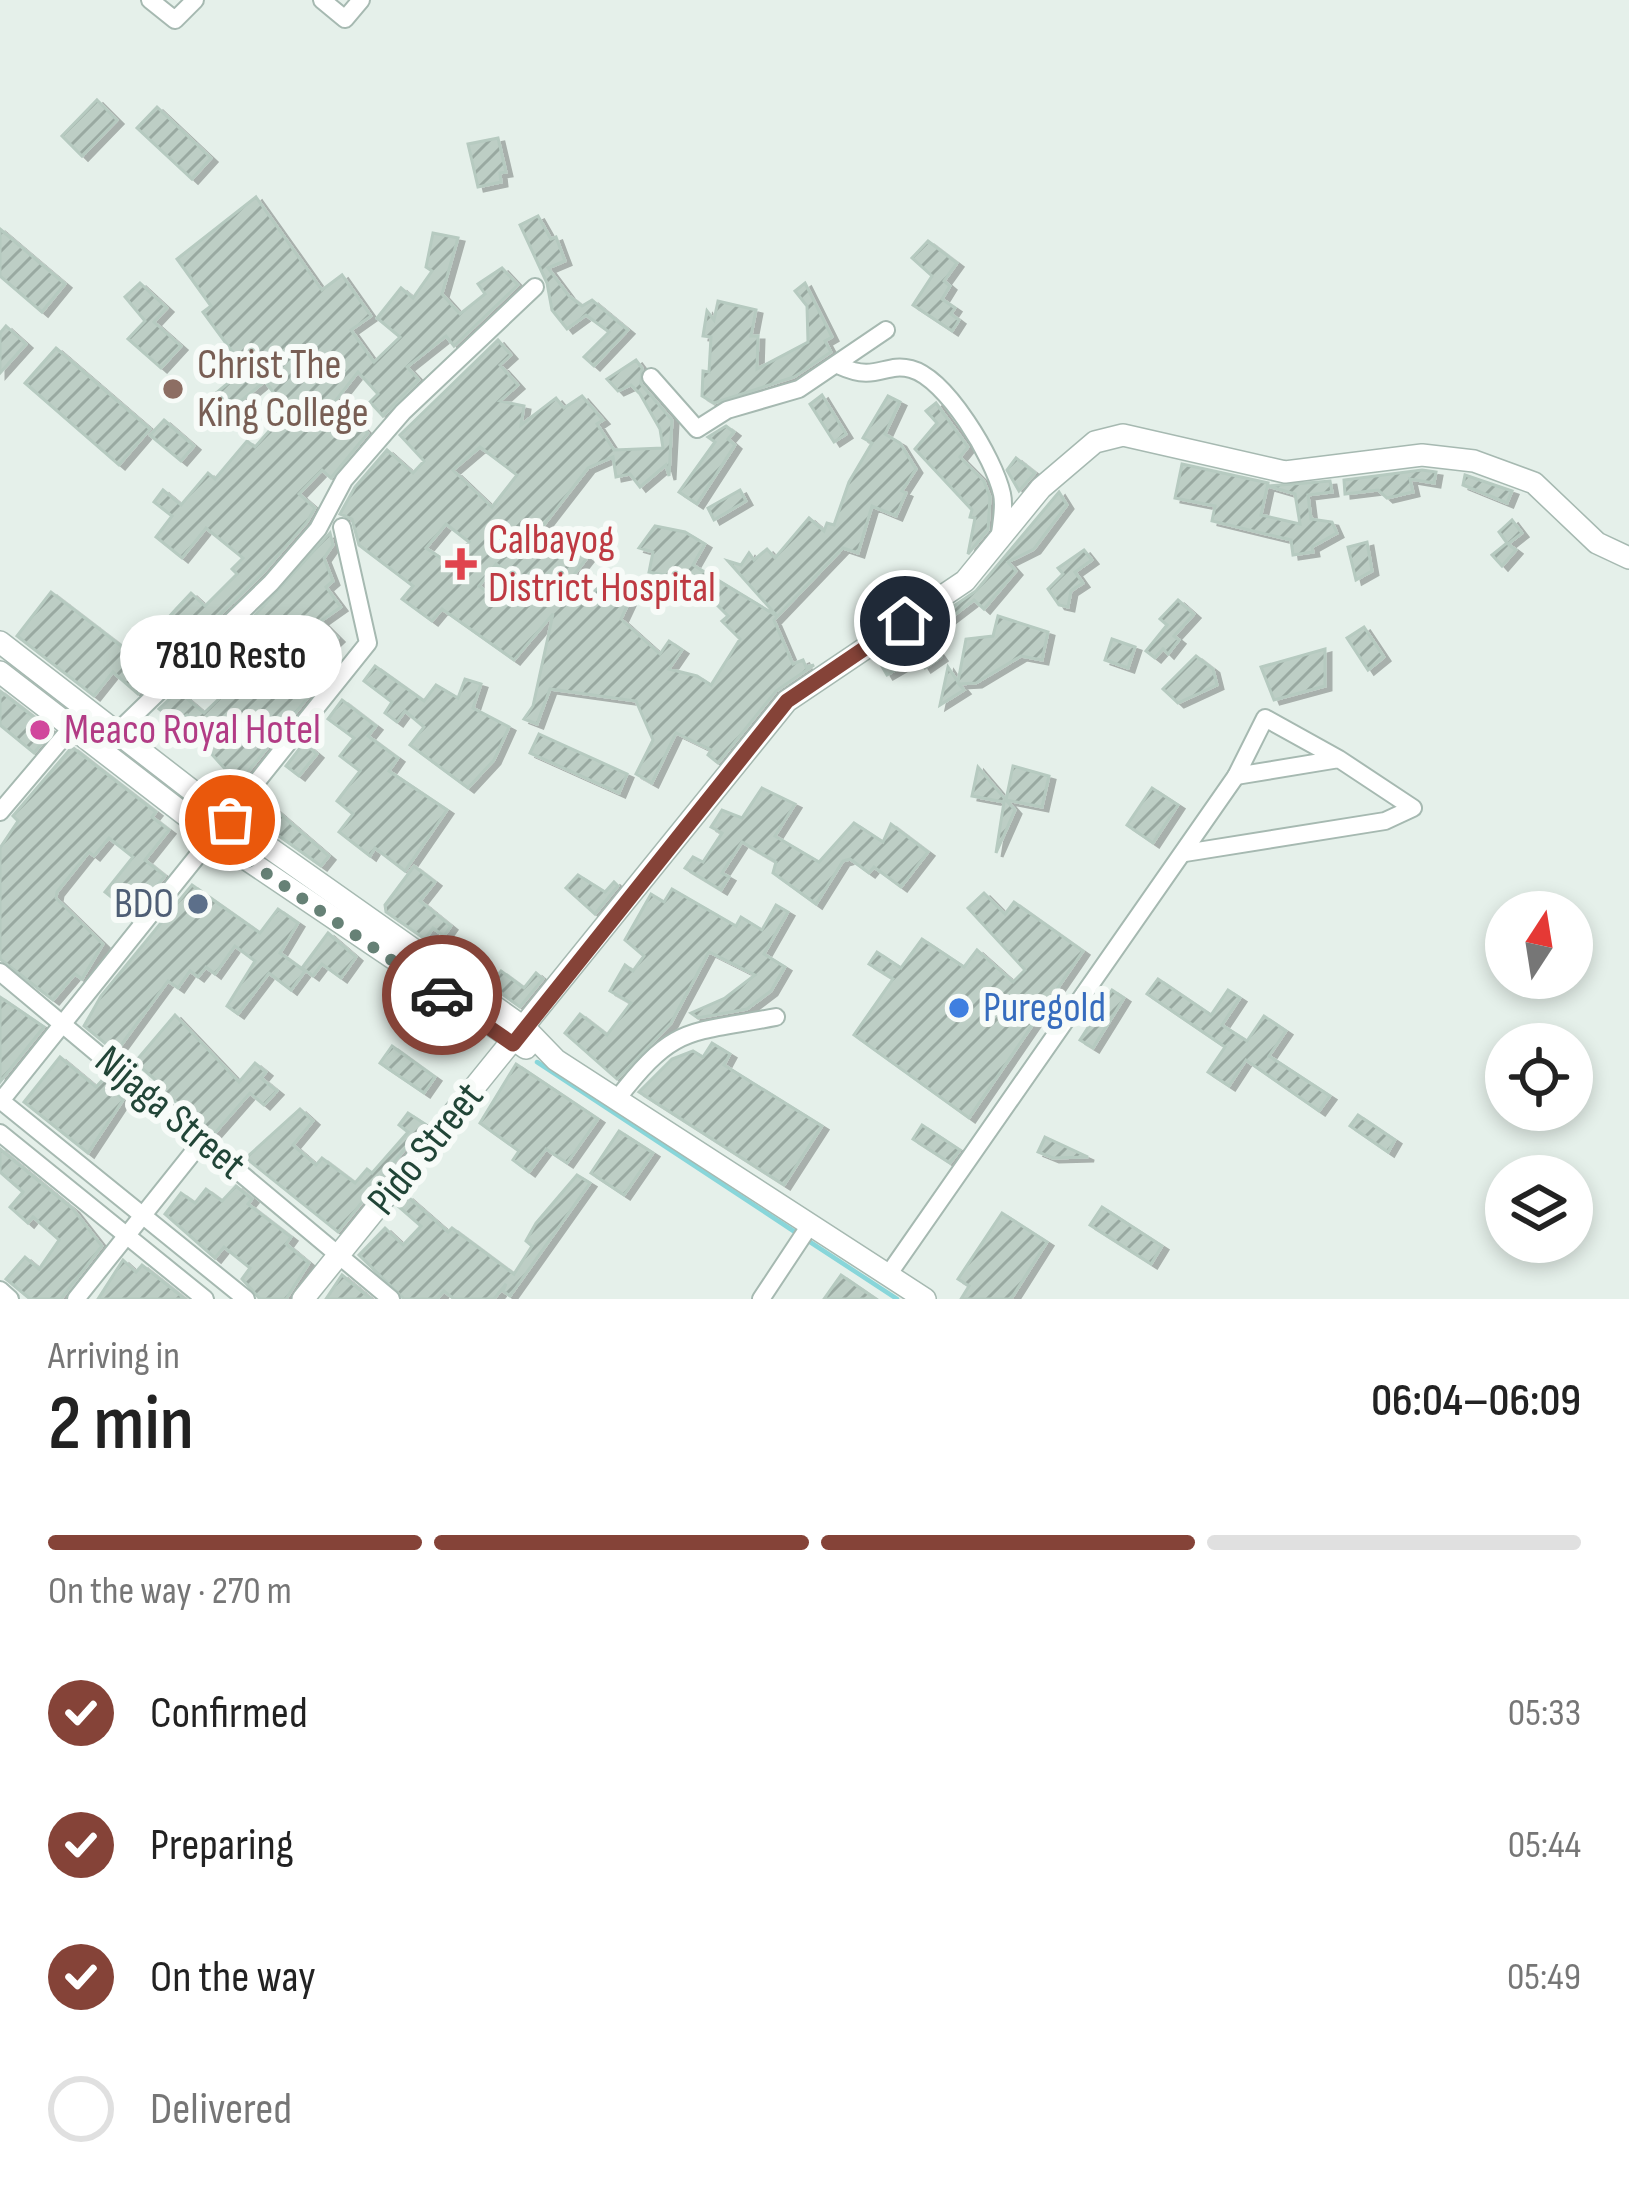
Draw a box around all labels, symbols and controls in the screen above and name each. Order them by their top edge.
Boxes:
place label: Christ The King College [197,340,369,439]
marker: Christ The King College [160,376,186,402]
place label: Calbayog District Hospital [488,515,716,614]
marker: Calbayog District Hospital [445,548,477,580]
pin [854,570,956,672]
icon: home [872,588,938,654]
callout: 7810 Resto [119,616,341,700]
text: 7810 Resto [156,633,306,680]
place label: Meaco Royal Hotel [64,705,321,756]
marker: Meaco Royal Hotel [27,717,53,743]
pin [179,769,281,871]
icon: bag [197,787,263,853]
place label: BDO [114,879,174,930]
marker: BDO [185,891,211,917]
north arrow [1485,891,1593,999]
map controls [1485,891,1593,1263]
courier [382,935,502,1055]
icon: car [409,962,475,1028]
place label: Puregold [983,983,1106,1034]
marker: Puregold [946,995,972,1021]
button: locate [1485,1023,1593,1131]
street label: Nijaga Street [84,1035,256,1191]
street label: Pido Street [357,1072,495,1226]
button: layers [1485,1155,1593,1263]
text: Arriving in [48,1333,180,1380]
text: 06:04–06:09 [1371,1374,1581,1429]
text: 2 min [48,1378,194,1471]
text: On the way · 270 m [48,1568,292,1615]
icon: check [48,1680,114,1746]
text: Confirmed [150,1686,308,1741]
text: 05:33 [1508,1690,1581,1737]
icon: check [48,1812,114,1878]
text: Preparing [150,1818,294,1873]
text: 05:44 [1508,1822,1581,1869]
icon: check [48,1944,114,2010]
text: On the way [150,1950,316,2005]
text: 05:49 [1507,1954,1581,2001]
text: Delivered [150,2082,292,2137]

